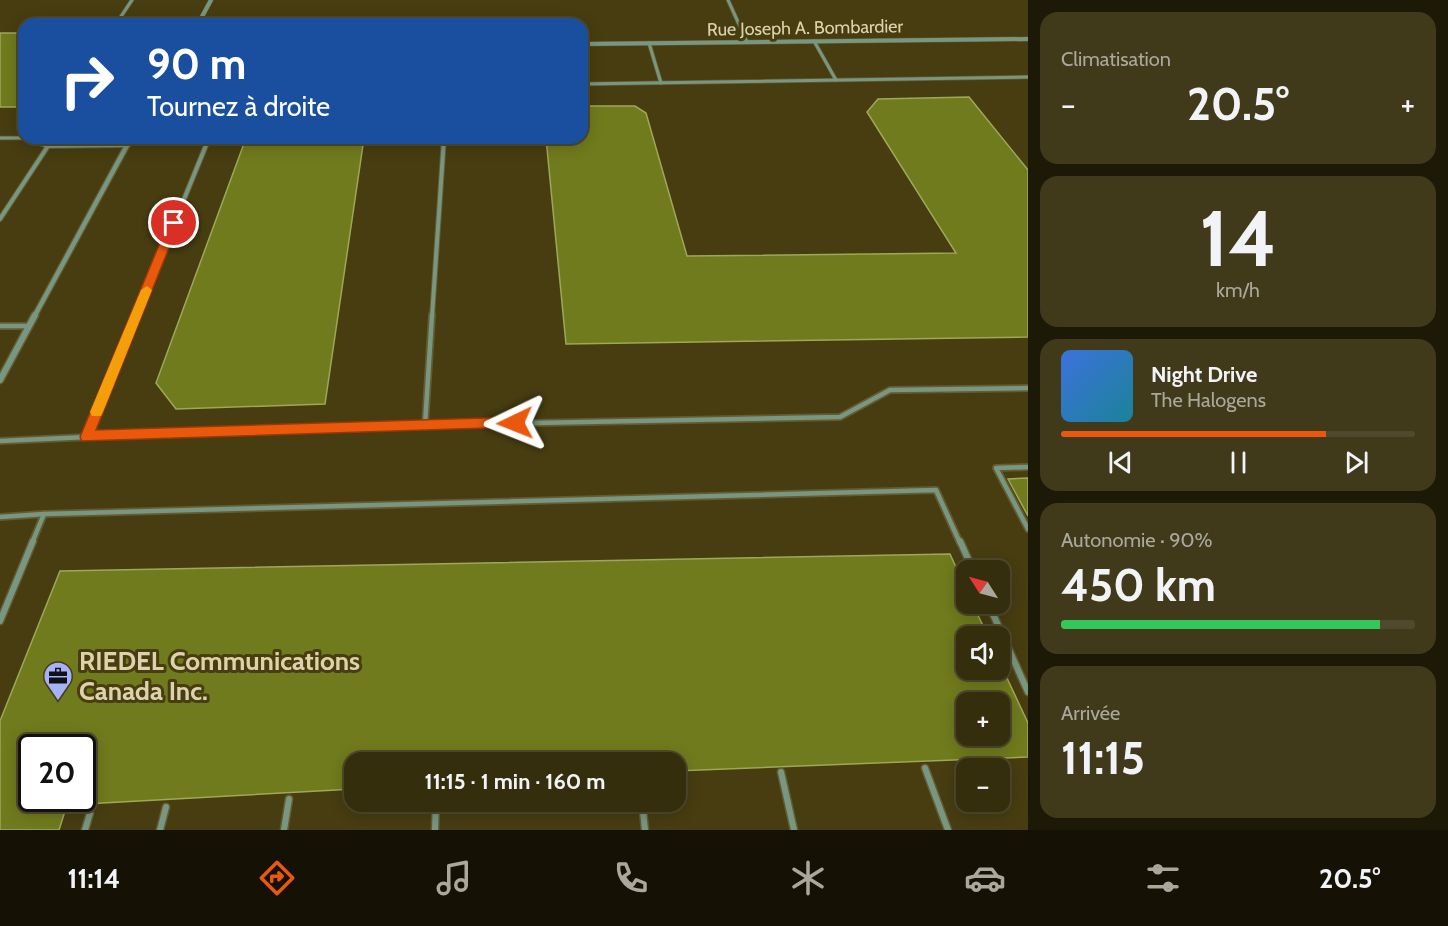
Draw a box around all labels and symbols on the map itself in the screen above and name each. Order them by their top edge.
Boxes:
street label: Rue Joseph A. Bombardier [707,15,904,41]
pin [148,197,199,248]
position arrow [483,391,547,455]
north arrow [956,560,1010,614]
place label: RIEDEL Communications Canada Inc. [79,645,360,707]
office icon: RIEDEL Communications Canada Inc. [42,660,74,702]
speed limit sign: 20 [18,734,96,812]

